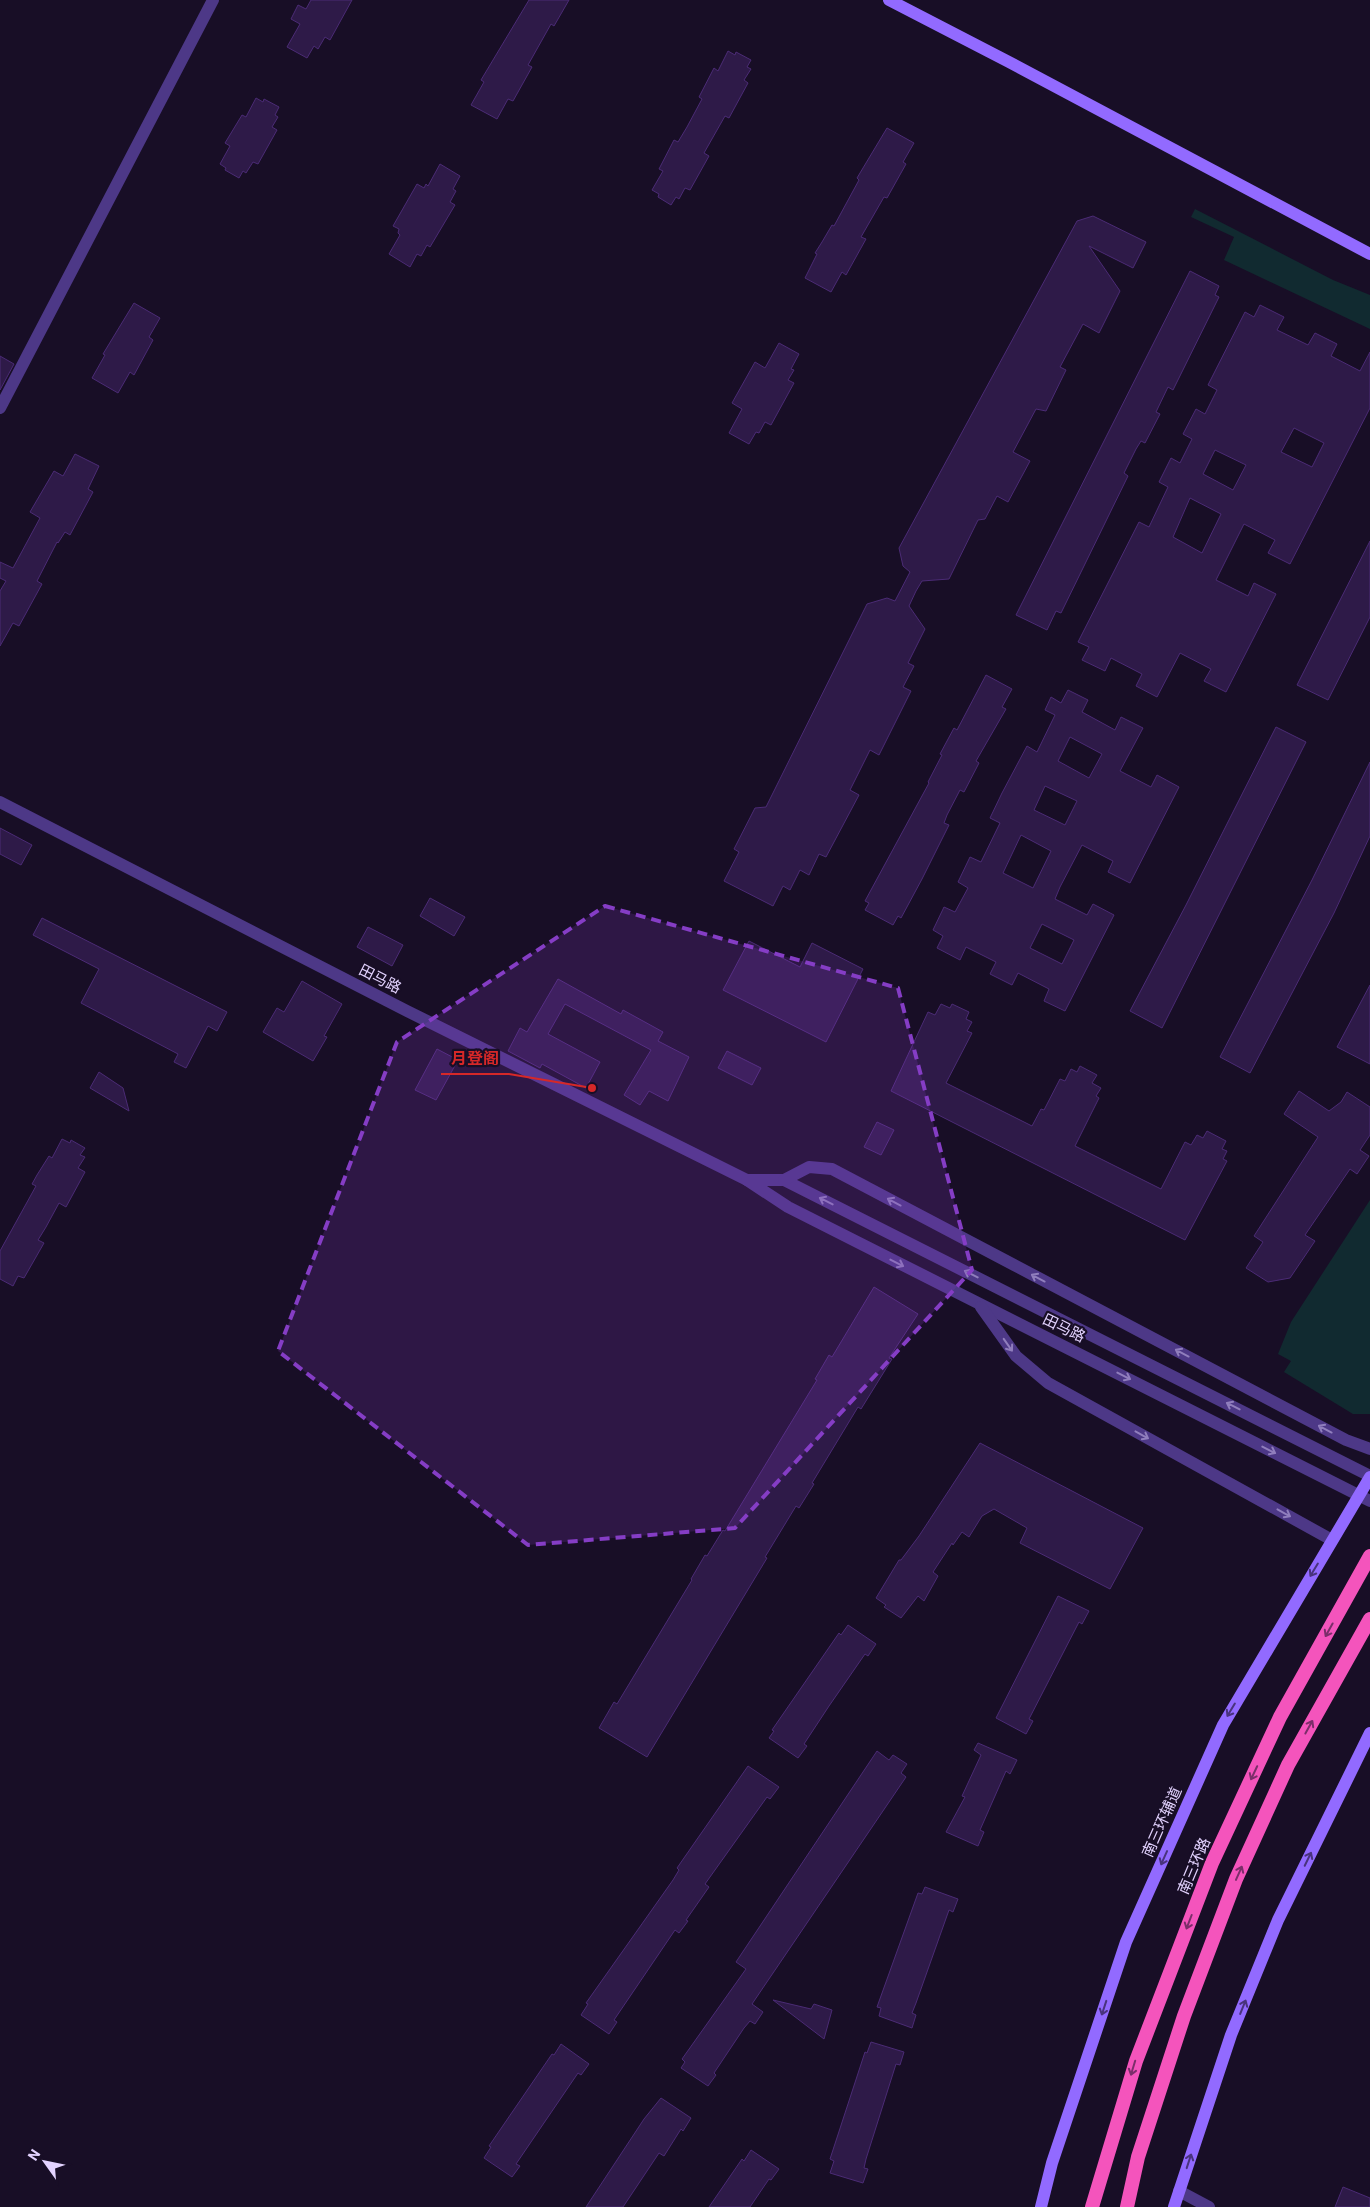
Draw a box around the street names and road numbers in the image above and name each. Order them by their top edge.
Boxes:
street label: 田马路 [356,961,404,997]
street label: 田马路 [1040,1310,1088,1346]
street label: 南三环辅道 [1139,1784,1185,1860]
street label: 南三环路 [1174,1835,1214,1897]

